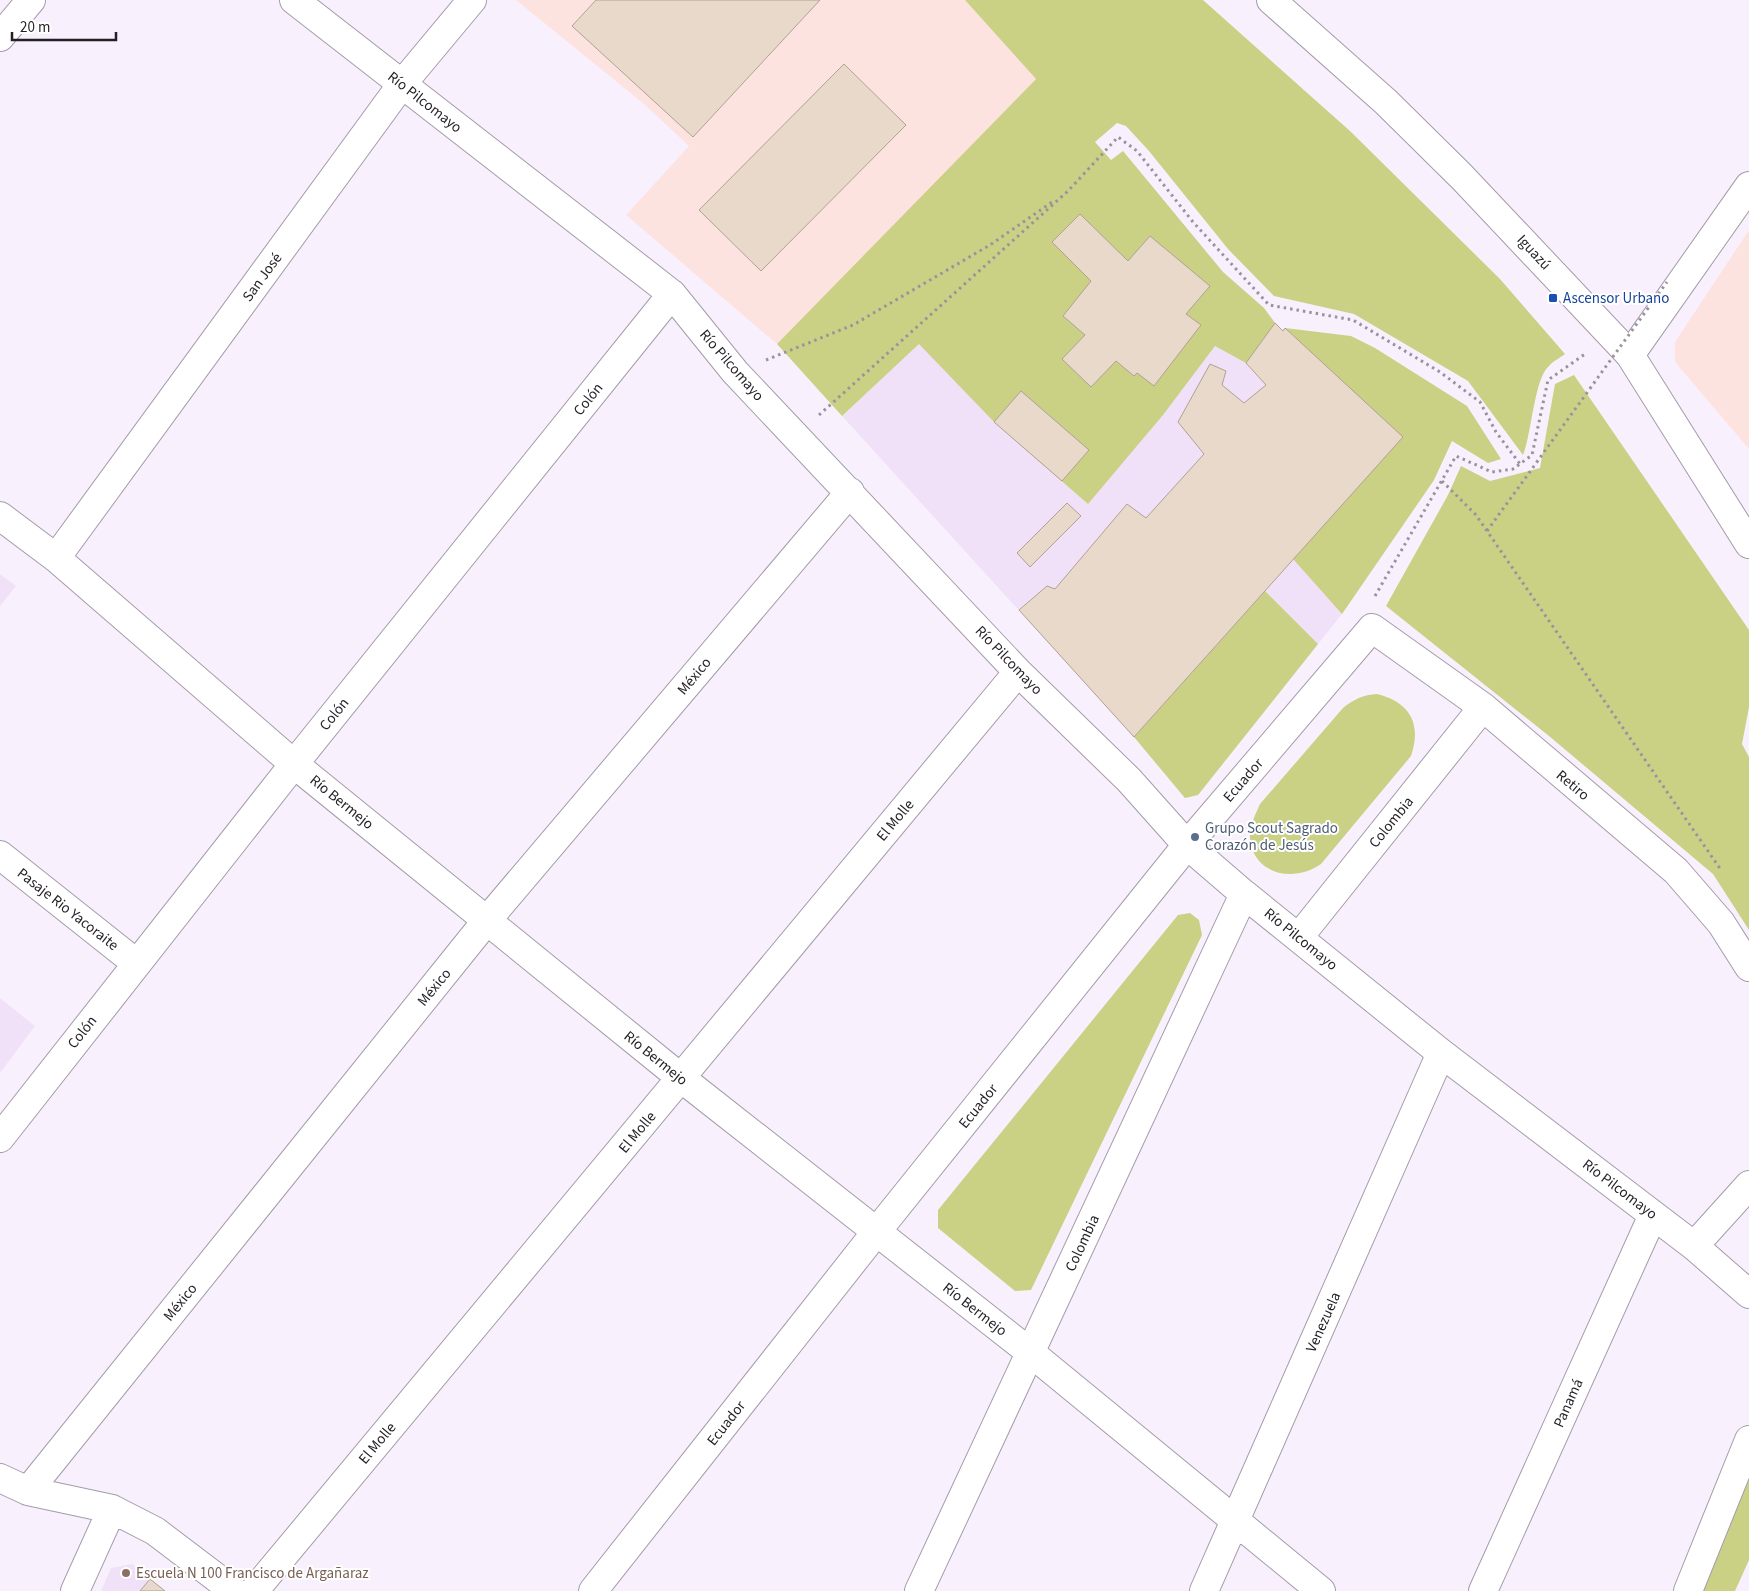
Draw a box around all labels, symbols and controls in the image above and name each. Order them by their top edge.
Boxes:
scale bar [12,10,116,42]
text: 20 m [20,17,50,38]
street label: Río Pilcomayo [383,67,466,138]
street label: Iguazú [1512,230,1556,275]
street label: San José [238,249,287,306]
place label: Ascensor Urbano [1563,288,1669,309]
marker: Ascensor Urbano [1547,292,1559,304]
street label: Río Pilcomayo [694,325,769,406]
street label: Colón [569,378,608,420]
street label: Río Pilcomayo [970,621,1047,700]
street label: México [672,653,716,700]
street label: Colón [315,693,354,735]
street label: Ecuador [1218,753,1269,807]
street label: Retiro [1552,765,1594,806]
street label: Río Bermejo [305,770,378,835]
street label: Colombia [1364,792,1419,852]
street label: El Molle [872,795,919,846]
place label: Grupo Scout Sagrado Corazón de Jesús [1205,818,1338,856]
marker: Grupo Scout Sagrado Corazón de Jesús [1189,831,1201,843]
street label: Pasaje Rio Yacoraite [13,863,123,956]
street label: Río Pilcomayo [1259,903,1342,976]
street label: México [413,964,456,1011]
street label: Colón [63,1011,102,1053]
street label: Río Bermejo [619,1026,692,1091]
street label: Ecuador [954,1079,1003,1133]
street label: El Molle [614,1107,661,1158]
street label: Río Pilcomayo [1578,1154,1662,1225]
street label: Colombia [1060,1211,1105,1275]
street label: Río Bermejo [938,1278,1011,1341]
street label: México [159,1279,202,1326]
street label: Venezuela [1301,1289,1346,1356]
street label: Panamá [1548,1376,1588,1431]
street label: Ecuador [702,1396,751,1450]
street label: El Molle [354,1418,401,1469]
place label: Escuela N 100 Francisco de Argañaraz [136,1563,369,1584]
marker: Escuela N 100 Francisco de Argañaraz [120,1567,132,1579]

